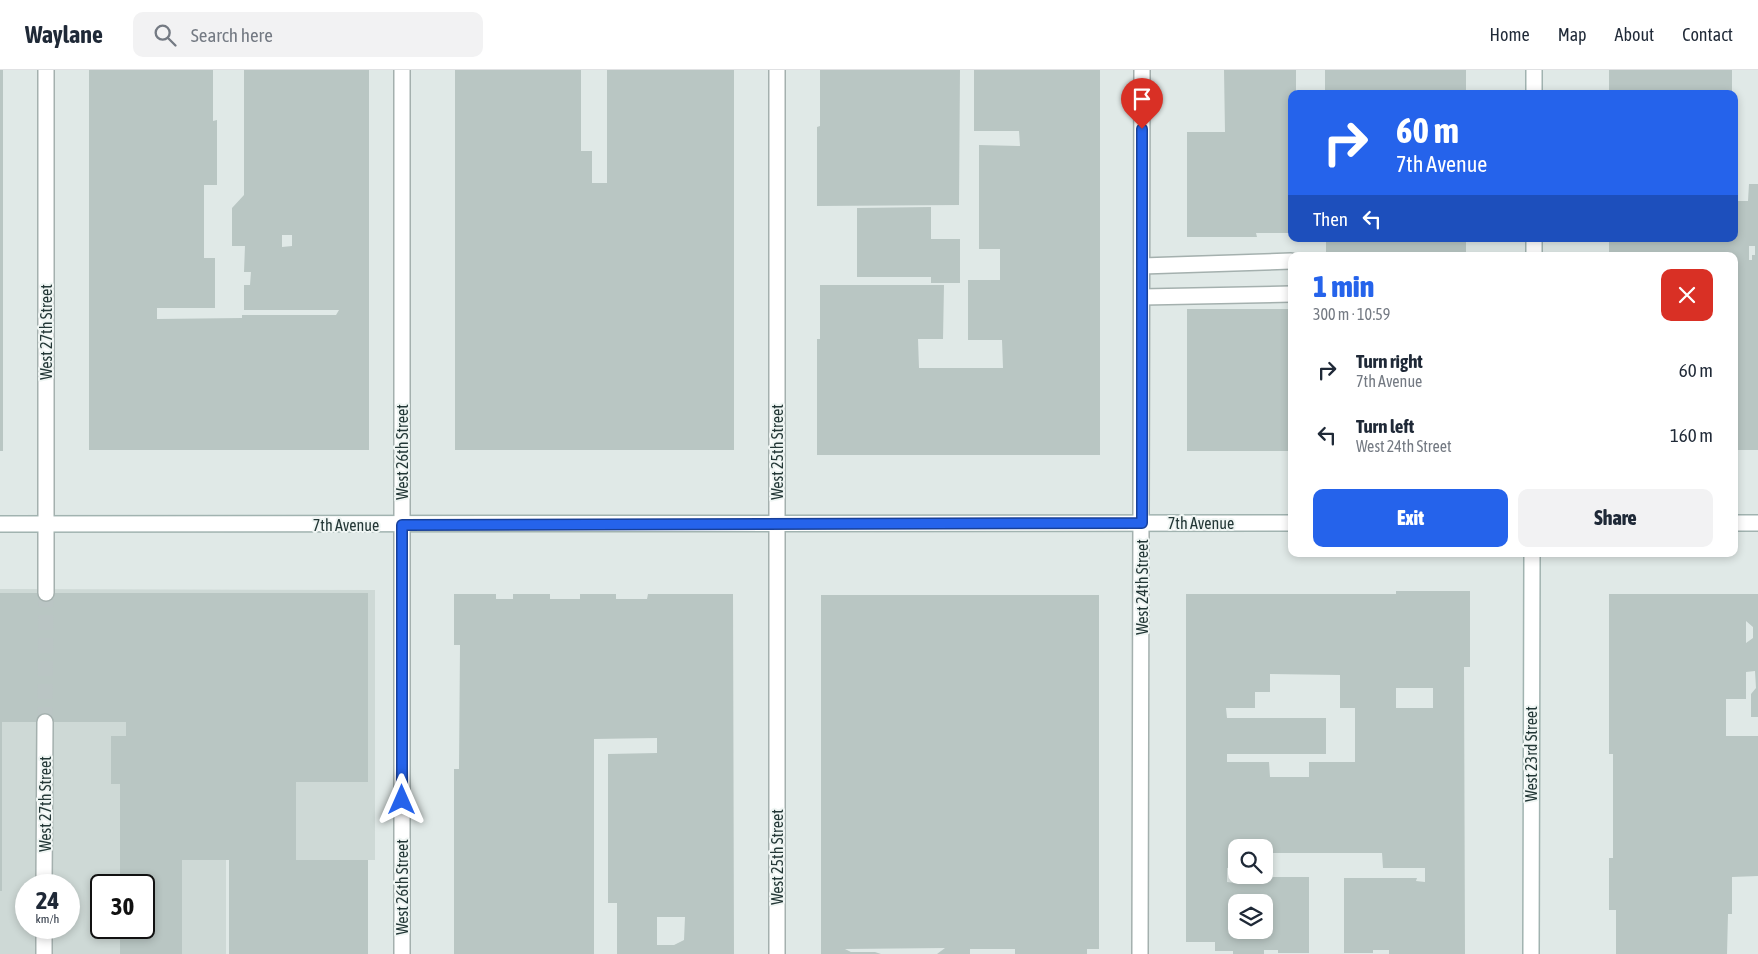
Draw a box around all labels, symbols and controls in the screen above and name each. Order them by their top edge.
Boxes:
search box [133,12,483,57]
text: Waylane [25,21,103,48]
icon: search [151,21,179,49]
text: Search here [191,24,273,46]
text: Home [1490,24,1530,45]
text: Map [1558,24,1587,45]
text: About [1615,24,1654,45]
text: Contact [1682,24,1733,45]
pin [1121,78,1163,129]
icon: arrive [1128,85,1156,113]
icon: right [1313,110,1378,175]
text: 60 m [1396,110,1459,150]
text: 7th Avenue [1396,151,1487,177]
icon: left [1358,205,1386,233]
text: Then [1313,208,1348,230]
text: 1 min [1313,269,1374,303]
button: close [1661,269,1713,321]
street label: West 27th Street [37,284,55,380]
text: 300 m · 10:59 [1313,305,1390,323]
text: Turn right [1356,350,1423,372]
icon: right [1313,356,1341,384]
text: 60 m [1679,359,1713,381]
text: 7th Avenue [1356,372,1422,390]
street label: West 26th Street [393,404,411,500]
street label: West 25th Street [768,404,786,500]
text: Turn left [1356,415,1414,437]
icon: left [1313,421,1341,449]
text: 160 m [1670,424,1713,446]
text: West 24th Street [1356,437,1452,455]
button: Exit [1313,489,1508,547]
button: Share [1518,489,1713,547]
street label: 7th Avenue [1168,514,1234,532]
street label: 7th Avenue [313,516,379,534]
street label: West 24th Street [1133,539,1151,635]
street label: West 23rd Street [1522,706,1540,802]
street label: West 27th Street [36,756,54,852]
position arrow [375,773,427,825]
street label: West 25th Street [768,809,786,905]
street label: West 26th Street [393,839,411,935]
map controls [1228,839,1273,939]
button: search [1228,839,1273,884]
speed limit sign: 30 [90,874,155,939]
text: 24 [36,886,59,914]
button: layers [1228,894,1273,939]
text: km/h [36,912,59,926]

